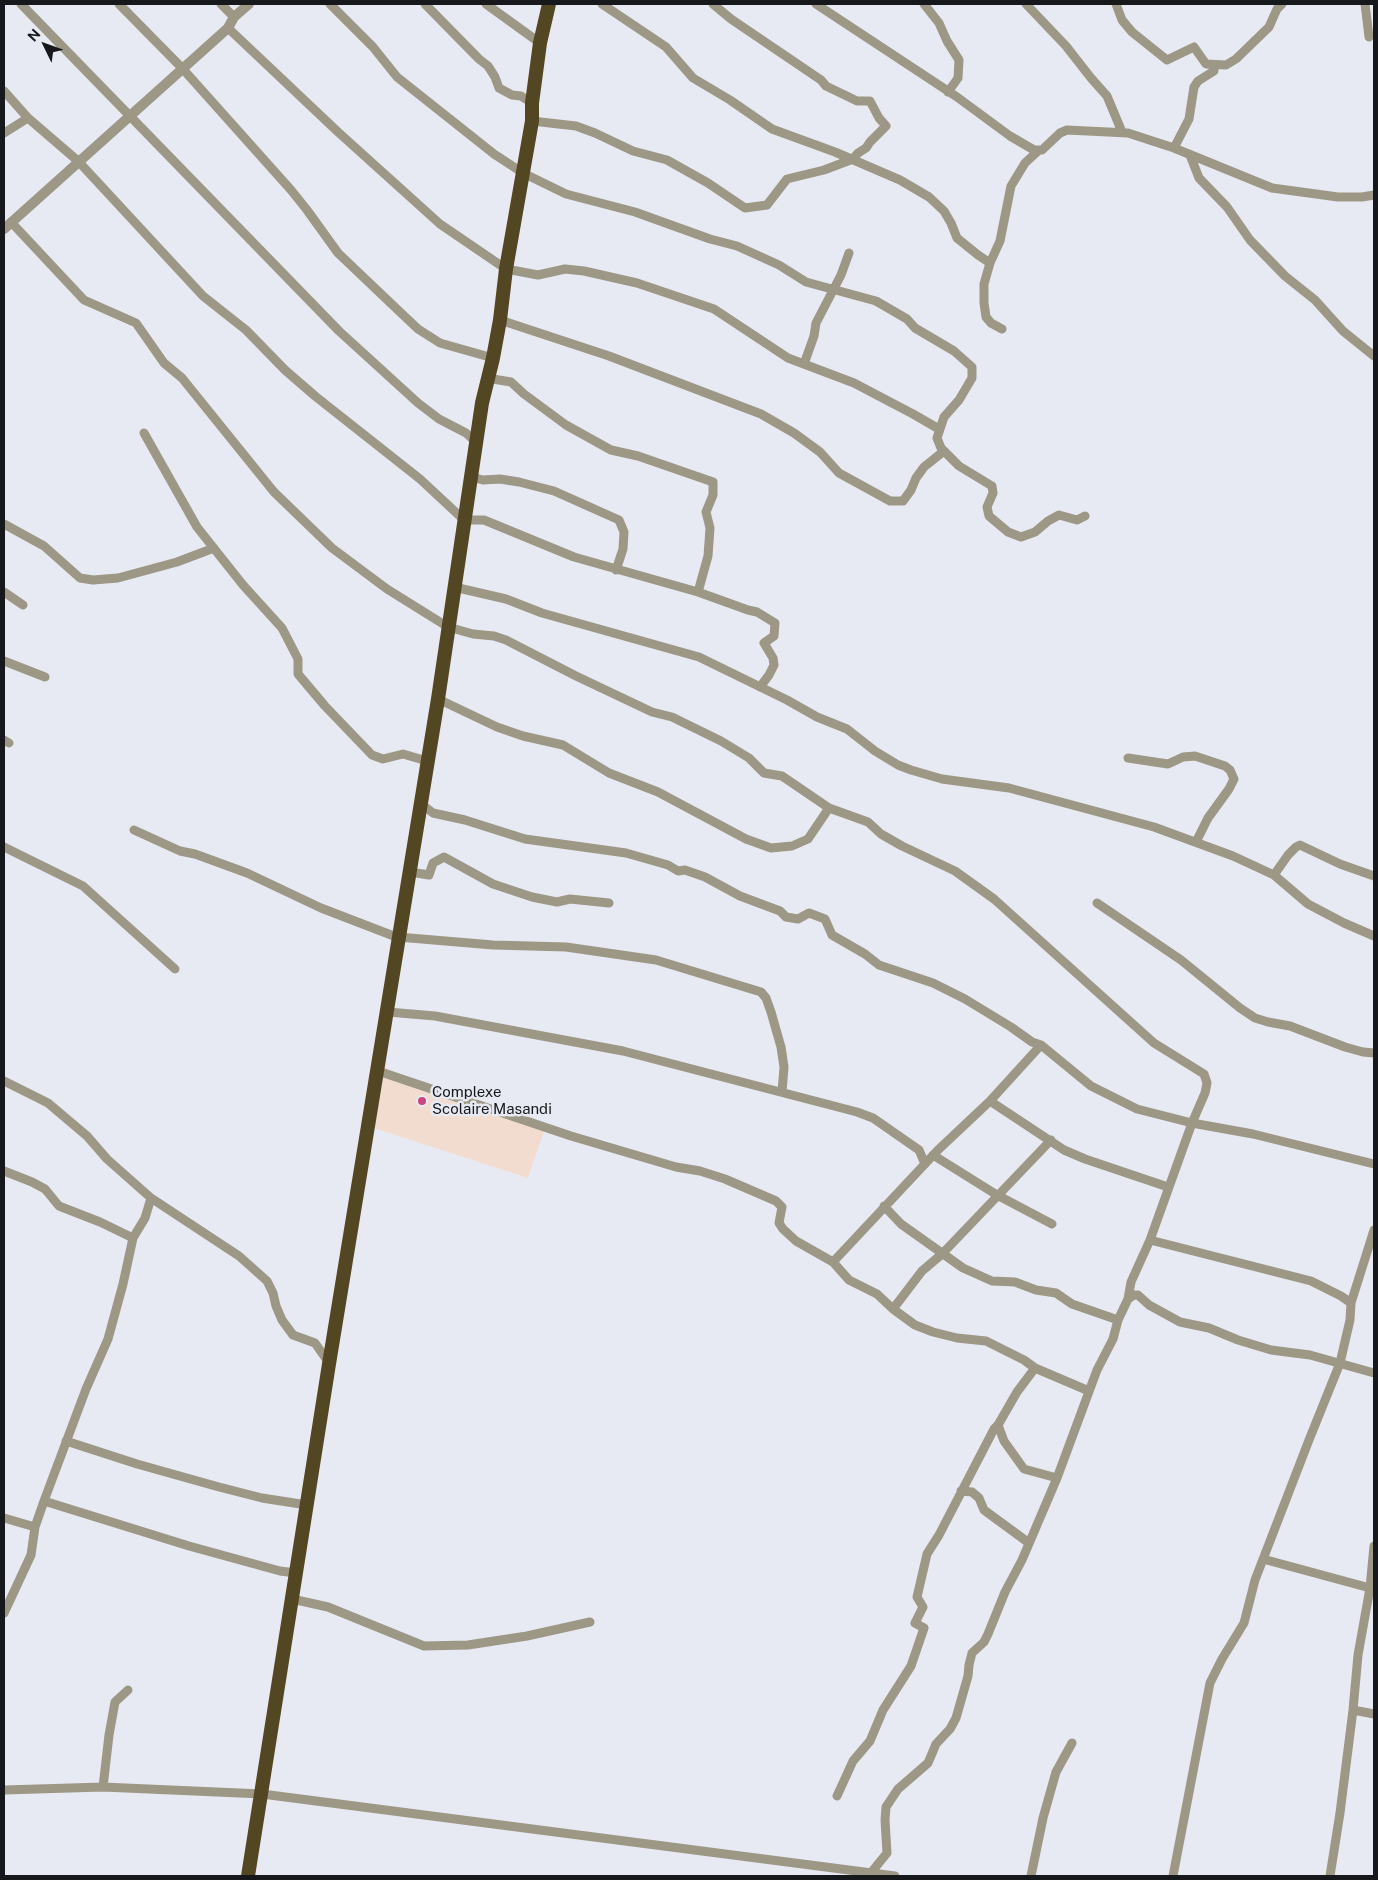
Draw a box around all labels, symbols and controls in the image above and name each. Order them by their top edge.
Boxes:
north arrow [20,20,70,70]
text: N [24,26,43,44]
place label: Complexe Scolaire Masandi [432,1083,552,1118]
marker: Complexe Scolaire Masandi [416,1095,428,1107]

